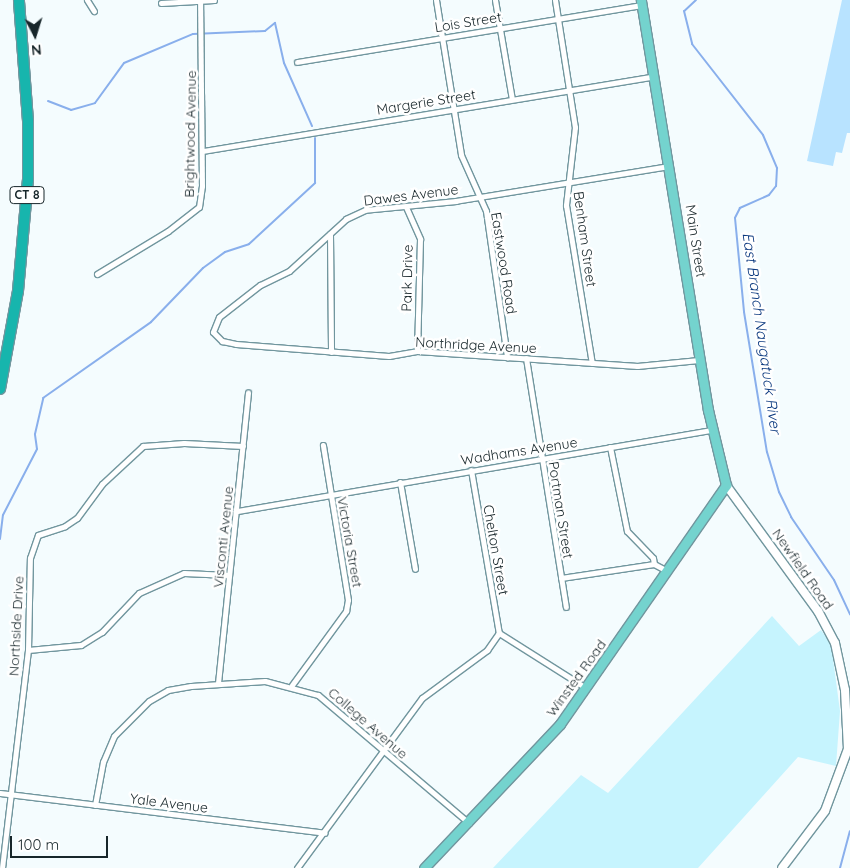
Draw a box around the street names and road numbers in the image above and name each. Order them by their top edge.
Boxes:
street label: Lois Street [433,8,503,36]
street label: Brightwood Avenue [180,70,200,198]
street label: Margerie Street [375,86,477,118]
street label: Dawes Avenue [363,181,459,209]
road number: CT 8 [10,186,44,204]
street label: Benham Street [570,190,600,288]
street label: Main Street [682,204,710,278]
street label: Eastwood Road [488,211,520,315]
street label: Park Drive [398,244,416,312]
street label: Northridge Avenue [415,333,537,357]
street label: Wadhams Avenue [459,433,579,469]
street label: Portman Street [545,460,577,560]
street label: Visconti Avenue [209,485,237,589]
street label: Victoria Street [334,495,366,589]
street label: Chelton Street [480,503,512,597]
street label: Newfield Road [769,525,837,613]
street label: Northside Drive [5,576,27,676]
street label: Winsted Road [543,636,609,720]
street label: College Avenue [325,684,411,762]
street label: Yale Avenue [129,790,209,816]

